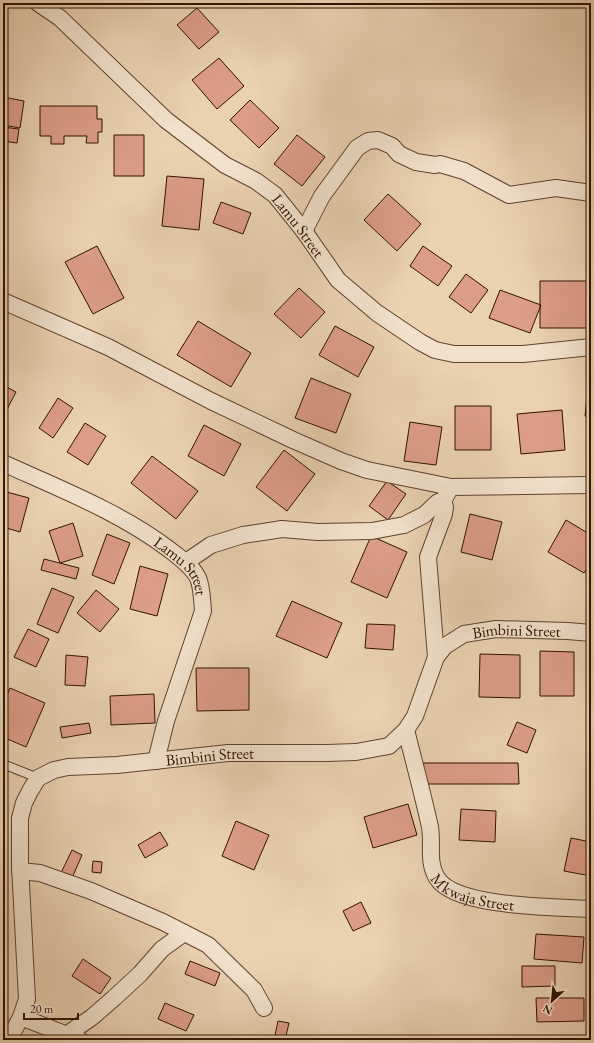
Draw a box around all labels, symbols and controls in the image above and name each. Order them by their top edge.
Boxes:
street label: Lamu Street [267,190,329,262]
street label: Lamu Street [150,532,212,597]
street label: Bimbini Street [471,619,561,644]
street label: Bimbini Street [164,743,254,771]
street label: Mkwaja Street [426,869,515,916]
north arrow [532,981,572,1021]
scale bar [24,995,78,1021]
text: 20 m [30,1001,54,1017]
text: N [540,1002,555,1018]

